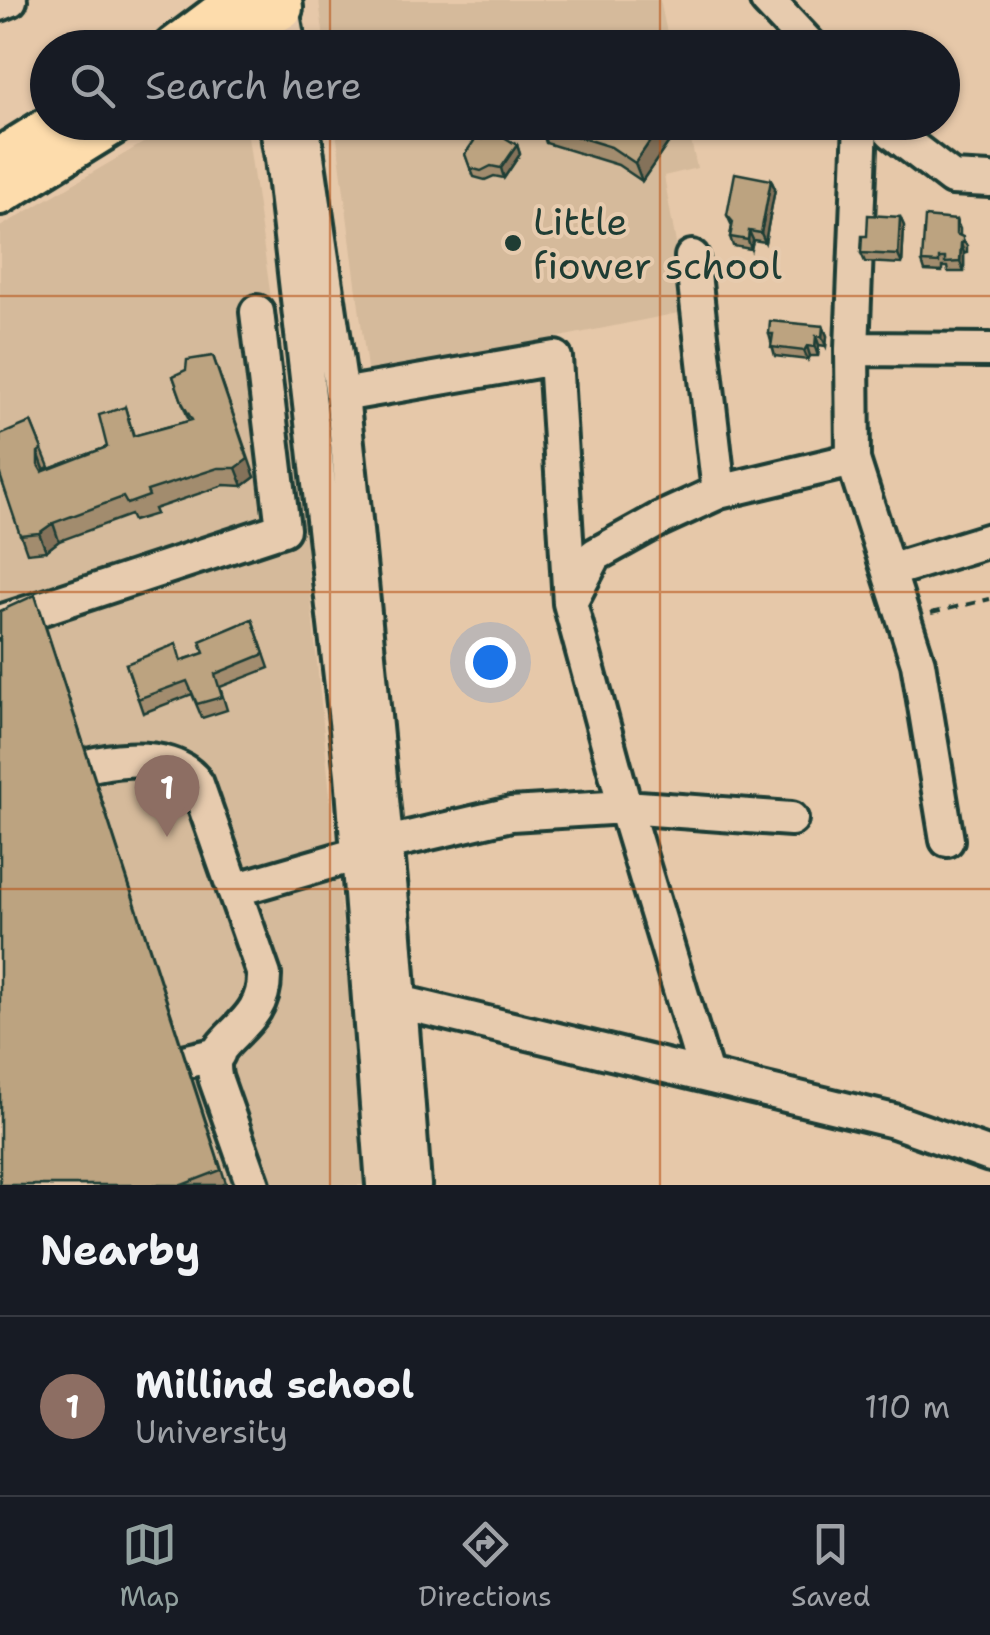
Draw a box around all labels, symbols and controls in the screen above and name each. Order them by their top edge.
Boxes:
search box [30,30,960,140]
icon: search [65,58,120,113]
text: Search here [145,60,362,111]
place label: Little fiower school [533,196,782,291]
marker: Little fiower school [502,232,524,254]
your location [465,637,516,688]
pin: 1 [134,754,200,837]
text: Nearby [40,1222,200,1278]
text: Millind school [135,1359,414,1410]
text: 1 [65,1385,80,1428]
text: 110 m [864,1385,950,1428]
text: University [135,1410,288,1453]
tab: Map [120,1517,179,1615]
tab: Directions [418,1517,552,1615]
tab: Saved [791,1517,870,1615]

